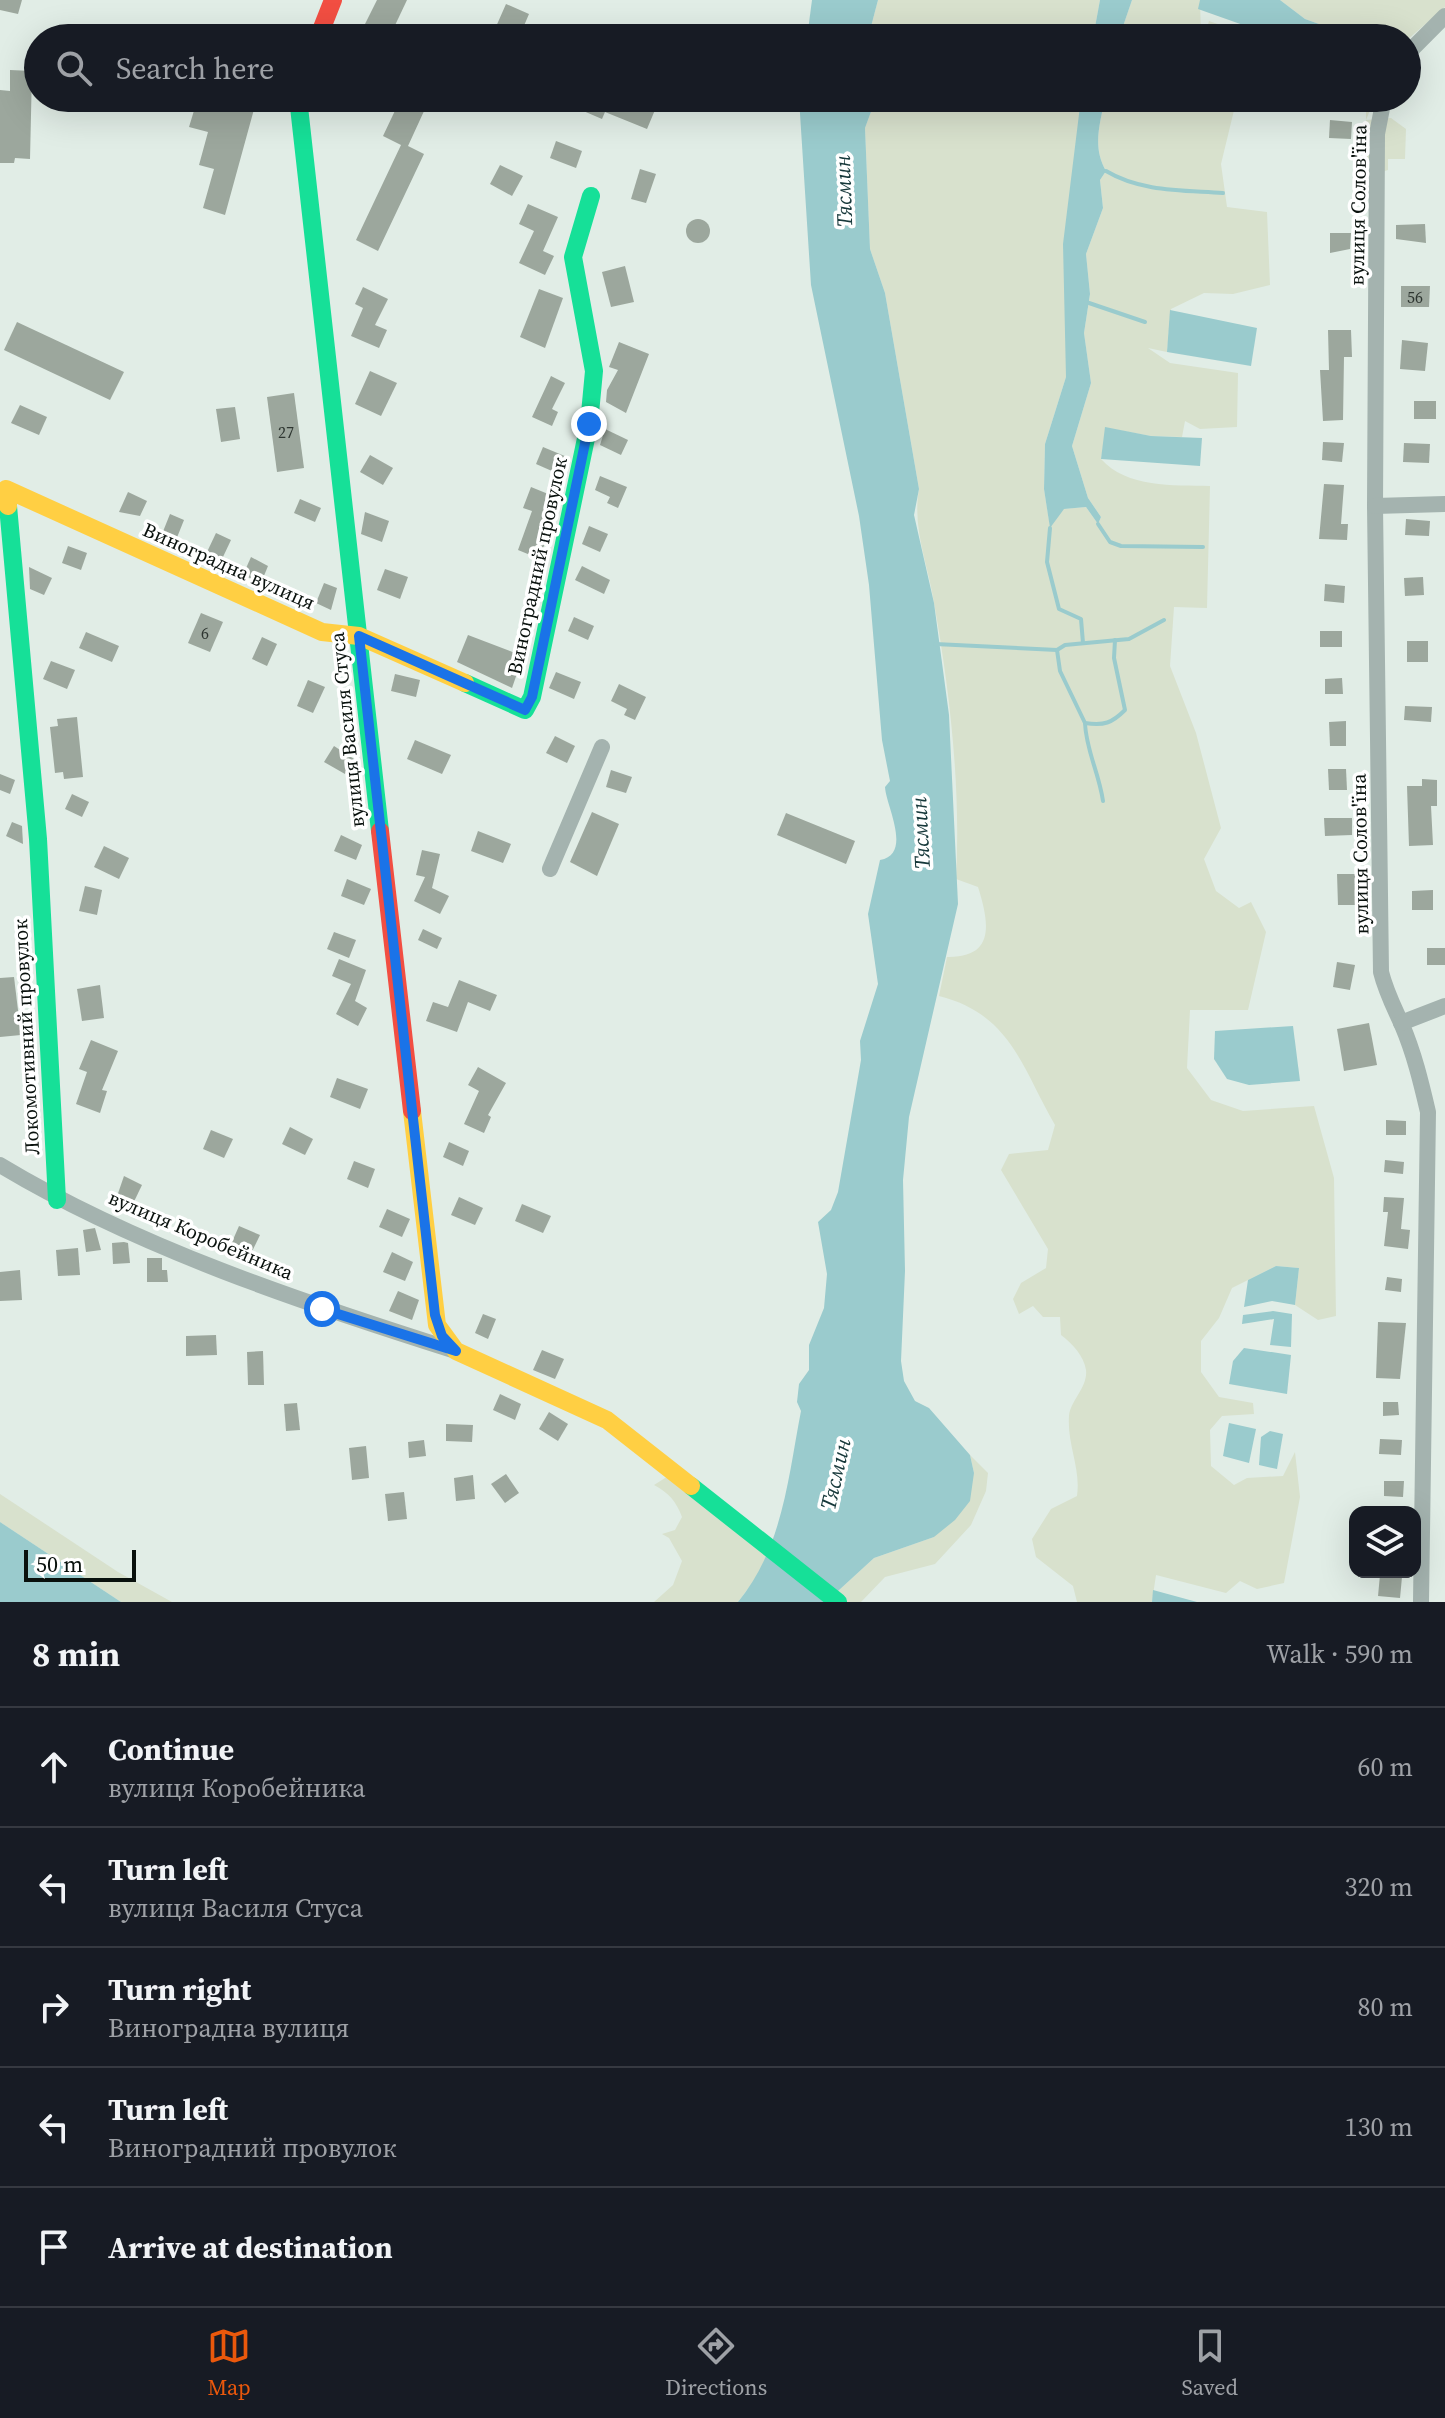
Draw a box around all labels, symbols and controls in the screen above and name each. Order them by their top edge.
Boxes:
search box [24,24,1421,112]
icon: search [52,46,96,90]
text: Search here [116,48,274,89]
street label: вулиця Солов'їна [1343,123,1373,286]
water label: Тясмин [827,154,859,228]
house number: 56 [1407,286,1423,308]
route end [571,406,607,442]
house number: 27 [278,421,294,443]
street label: Виноградний провулок [500,454,574,678]
street label: Виноградна вулиця [139,515,319,617]
house number: 6 [201,622,209,644]
street label: вулиця Василя Стуса [323,630,371,829]
street label: вулиця Солов'їна [1345,772,1375,935]
water label: Тясмин [903,796,937,870]
street label: Локомотивний провулок [6,918,46,1156]
street label: вулиця Коробейника [104,1183,298,1287]
route start [304,1291,340,1327]
water label: Тясмин [812,1435,858,1513]
map controls [1349,1506,1421,1578]
button: layers [1349,1506,1421,1578]
scale bar [24,1546,136,1582]
text: 50 m [36,1549,83,1579]
text: 8 min [32,1631,120,1677]
text: Walk · 590 m [1266,1636,1413,1672]
text: Continue [108,1729,234,1770]
icon: ahead [32,1745,76,1789]
text: 60 m [1358,1749,1413,1785]
text: вулиця Коробейника [108,1770,366,1806]
text: Turn left [108,1849,228,1890]
icon: left [32,1865,76,1909]
text: 320 m [1345,1869,1413,1905]
text: вулиця Василя Стуса [108,1890,363,1926]
text: Turn right [108,1969,251,2010]
icon: right [32,1985,76,2029]
text: 80 m [1358,1989,1413,2025]
text: Виноградна вулиця [108,2010,349,2046]
text: Turn left [108,2089,228,2130]
icon: left [32,2105,76,2149]
text: 130 m [1345,2109,1413,2145]
text: Виноградний провулок [108,2130,397,2166]
icon: arrive [32,2225,76,2269]
text: Arrive at destination [108,2227,393,2268]
tab: Map [207,2324,251,2402]
tab: Directions [665,2324,767,2402]
tab: Saved [1181,2324,1238,2402]

